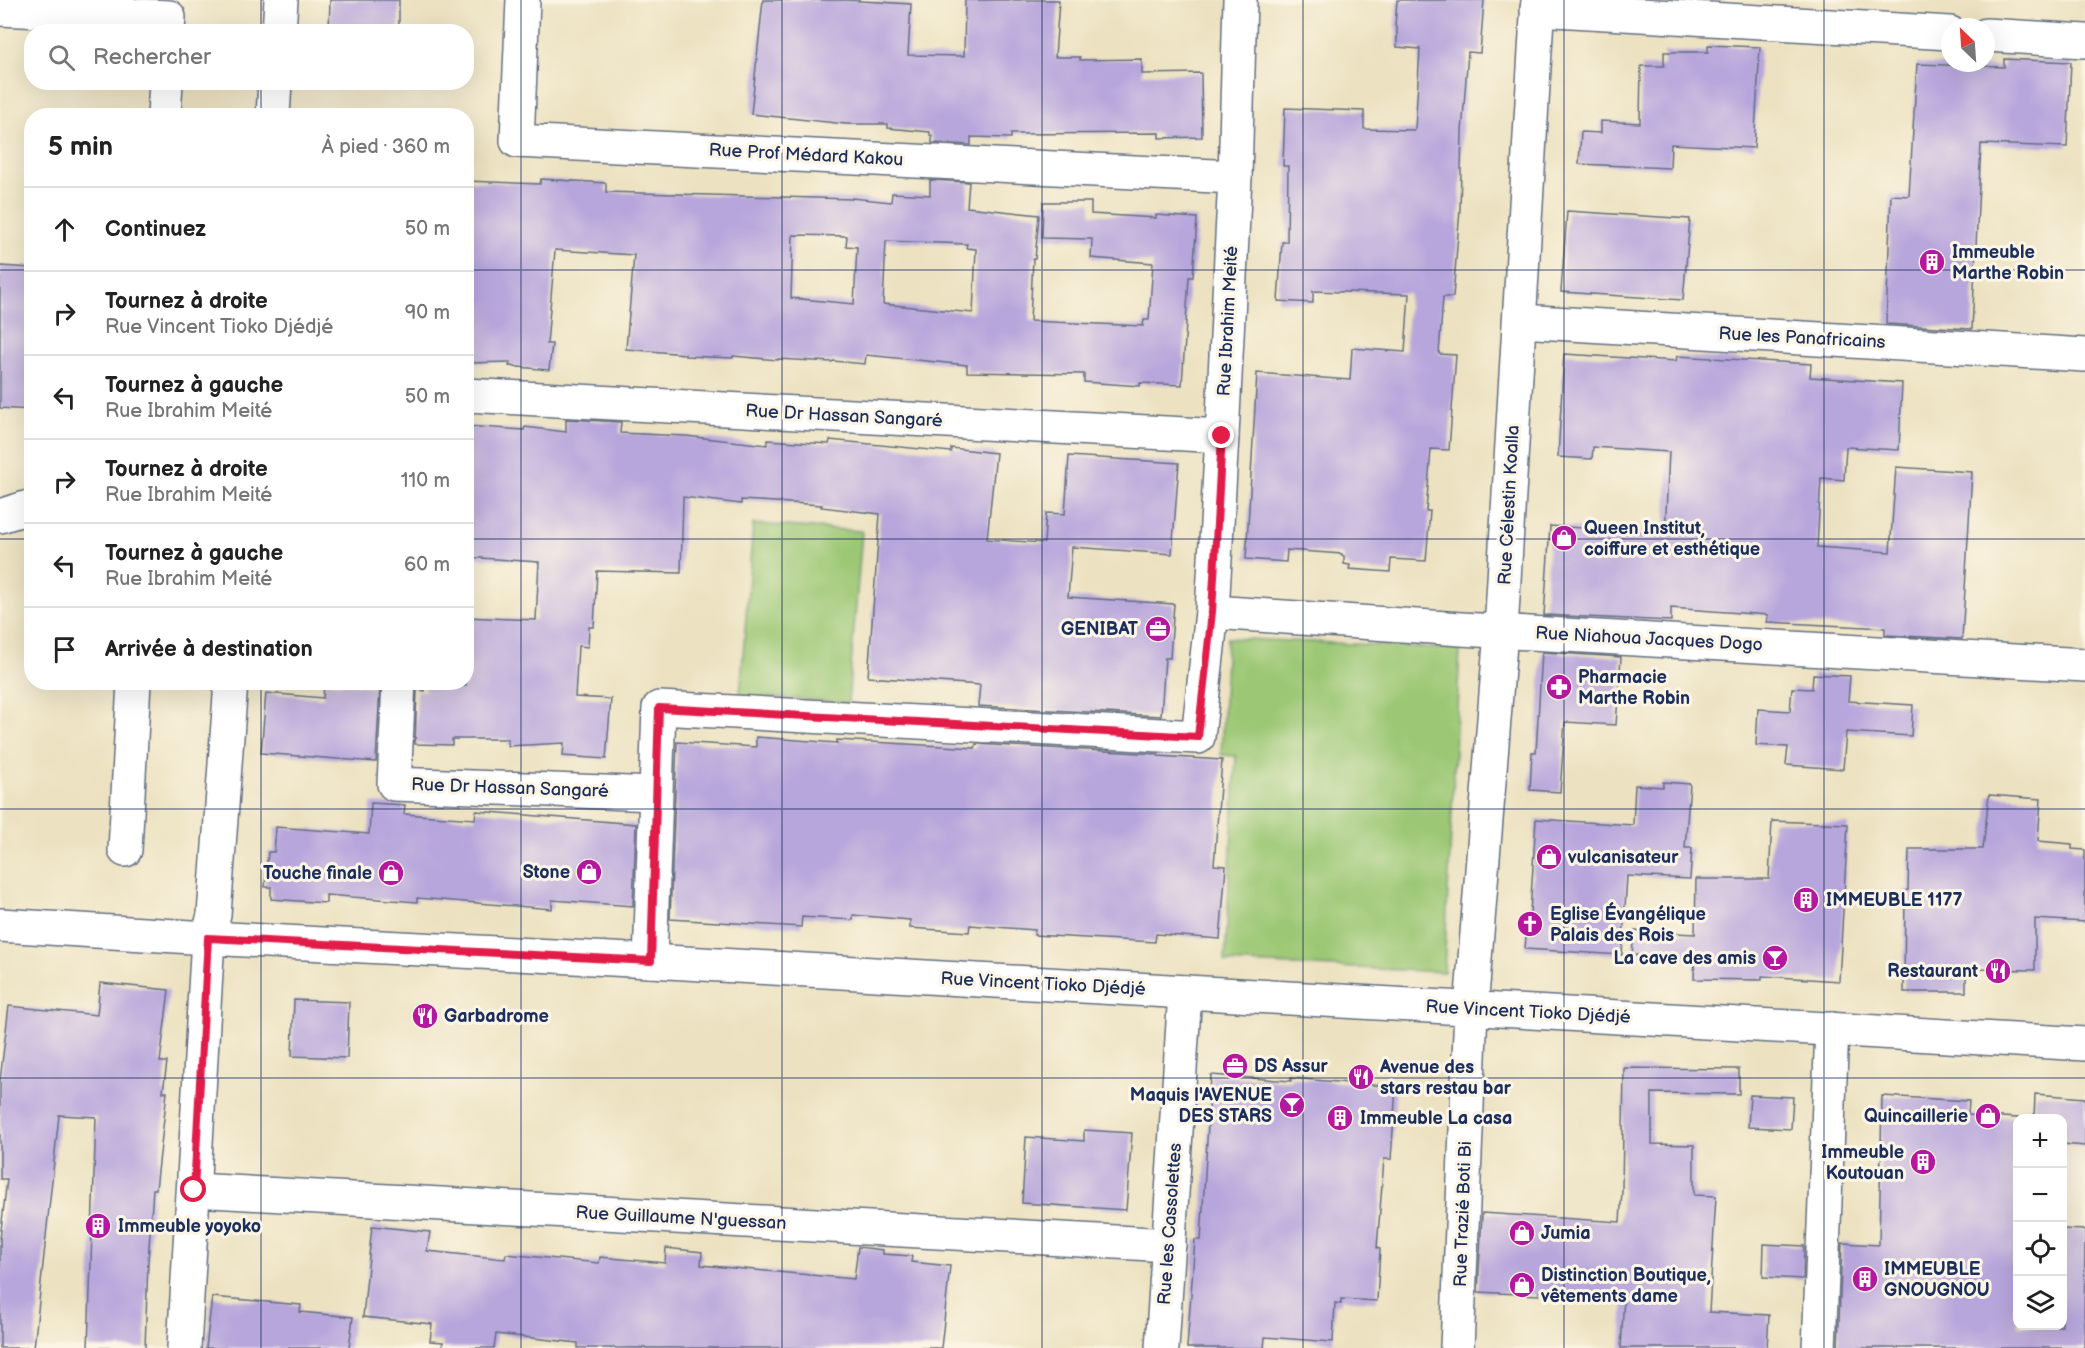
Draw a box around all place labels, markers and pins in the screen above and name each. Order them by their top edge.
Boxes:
place label: Immeuble Marthe Robin [1952,242,2064,284]
building icon: Immeuble Marthe Robin [1917,247,1947,277]
place label: Queen Institut, coiffure et esthétique [1584,518,1760,560]
shop icon: Queen Institut, coiffure et esthétique [1549,523,1579,553]
office icon: GENIBAT [1143,614,1173,644]
place label: GENIBAT [1061,619,1139,640]
place label: Pharmacie Marthe Robin [1578,667,1690,709]
pharmacy icon: Pharmacie Marthe Robin [1544,672,1574,702]
shop icon: vulcanisateur [1534,842,1564,872]
place label: vulcanisateur [1567,847,1679,868]
shop icon: Stone [574,857,604,887]
shop icon: Touche finale [376,858,406,888]
place label: Stone [523,862,570,883]
place label: Touche finale [263,863,372,884]
building icon: IMMEUBLE 1177 [1791,885,1821,915]
place label: IMMEUBLE 1177 [1826,890,1962,911]
place label: Eglise Évangélique Palais des Rois [1550,902,1706,946]
church icon: Eglise Évangélique Palais des Rois [1515,909,1545,939]
bar icon: La cave des amis [1760,943,1790,973]
place label: La cave des amis [1614,948,1756,969]
restaurant icon: Restaurant [1983,956,2013,986]
place label: Restaurant [1887,961,1978,982]
restaurant icon: Garbadrome [410,1001,440,1031]
place label: Garbadrome [444,1006,549,1027]
office icon: DS Assur [1220,1051,1250,1081]
place label: DS Assur [1254,1056,1329,1077]
place label: Avenue des stars restau bar [1379,1057,1512,1099]
restaurant icon: Avenue des stars restau bar [1346,1062,1376,1092]
place label: Maquis l'AVENUE DES STARS [1130,1085,1272,1127]
bar icon: Maquis l'AVENUE DES STARS [1277,1090,1307,1120]
shop icon: Quincaillerie [1973,1101,2003,1131]
building icon: Immeuble La casa [1325,1103,1355,1133]
place label: Quincaillerie [1864,1106,1968,1127]
place label: Immeuble La casa [1360,1108,1512,1129]
place label: Immeuble Koutouan [1821,1142,1904,1184]
building icon: Immeuble Koutouan [1908,1147,1938,1177]
building icon: Immeuble yoyoko [83,1211,113,1241]
place label: Immeuble yoyoko [118,1216,261,1237]
shop icon: Jumia [1507,1218,1537,1248]
place label: Jumia [1541,1223,1590,1244]
place label: IMMEUBLE GNOUGNOU [1884,1259,1989,1301]
building icon: IMMEUBLE GNOUGNOU [1850,1264,1880,1294]
place label: Distinction Boutique, vêtements dame [1540,1265,1711,1307]
shop icon: Distinction Boutique, vêtements dame [1507,1270,1537,1300]

